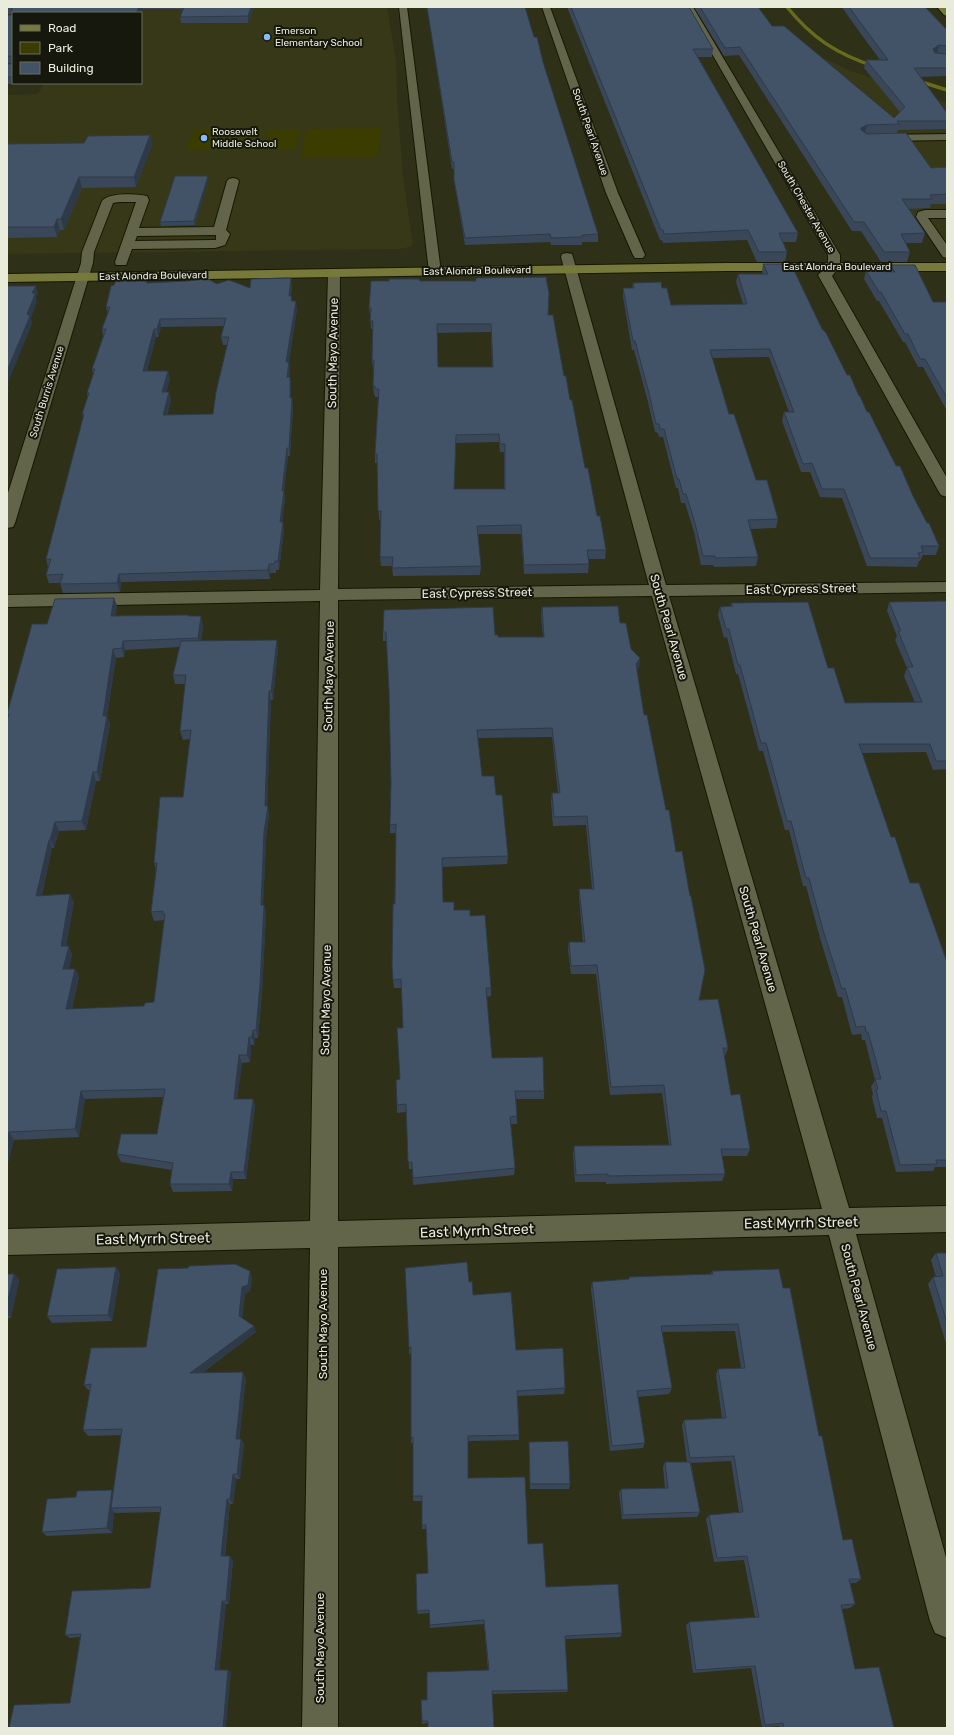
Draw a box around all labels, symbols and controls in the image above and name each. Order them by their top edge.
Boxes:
legend [12,12,142,84]
text: Road [48,21,76,35]
place label: Emerson Elementary School [275,25,362,49]
marker: Emerson Elementary School [262,32,272,42]
text: Park [48,41,74,55]
text: Building [48,61,94,75]
street label: South Pearl Avenue [569,87,611,178]
place label: Roosevelt Middle School [212,126,276,150]
marker: Roosevelt Middle School [199,133,209,143]
street label: South Chester Avenue [775,159,837,255]
street label: East Alondra Boulevard [783,261,891,273]
street label: East Alondra Boulevard [423,264,531,278]
street label: East Alondra Boulevard [99,269,207,283]
street label: South Mayo Avenue [325,297,341,408]
street label: South Burris Avenue [27,344,67,439]
street label: South Pearl Avenue [647,572,691,682]
street label: East Cypress Street [746,581,857,597]
street label: East Cypress Street [422,585,533,601]
street label: South Mayo Avenue [321,620,337,731]
street label: South Pearl Avenue [736,884,780,994]
street label: South Mayo Avenue [318,944,334,1055]
street label: East Myrrh Street [744,1213,859,1232]
street label: East Myrrh Street [420,1220,535,1241]
street label: East Myrrh Street [96,1229,211,1248]
street label: South Pearl Avenue [838,1242,880,1352]
street label: South Mayo Avenue [316,1268,330,1379]
street label: South Mayo Avenue [313,1592,327,1703]

